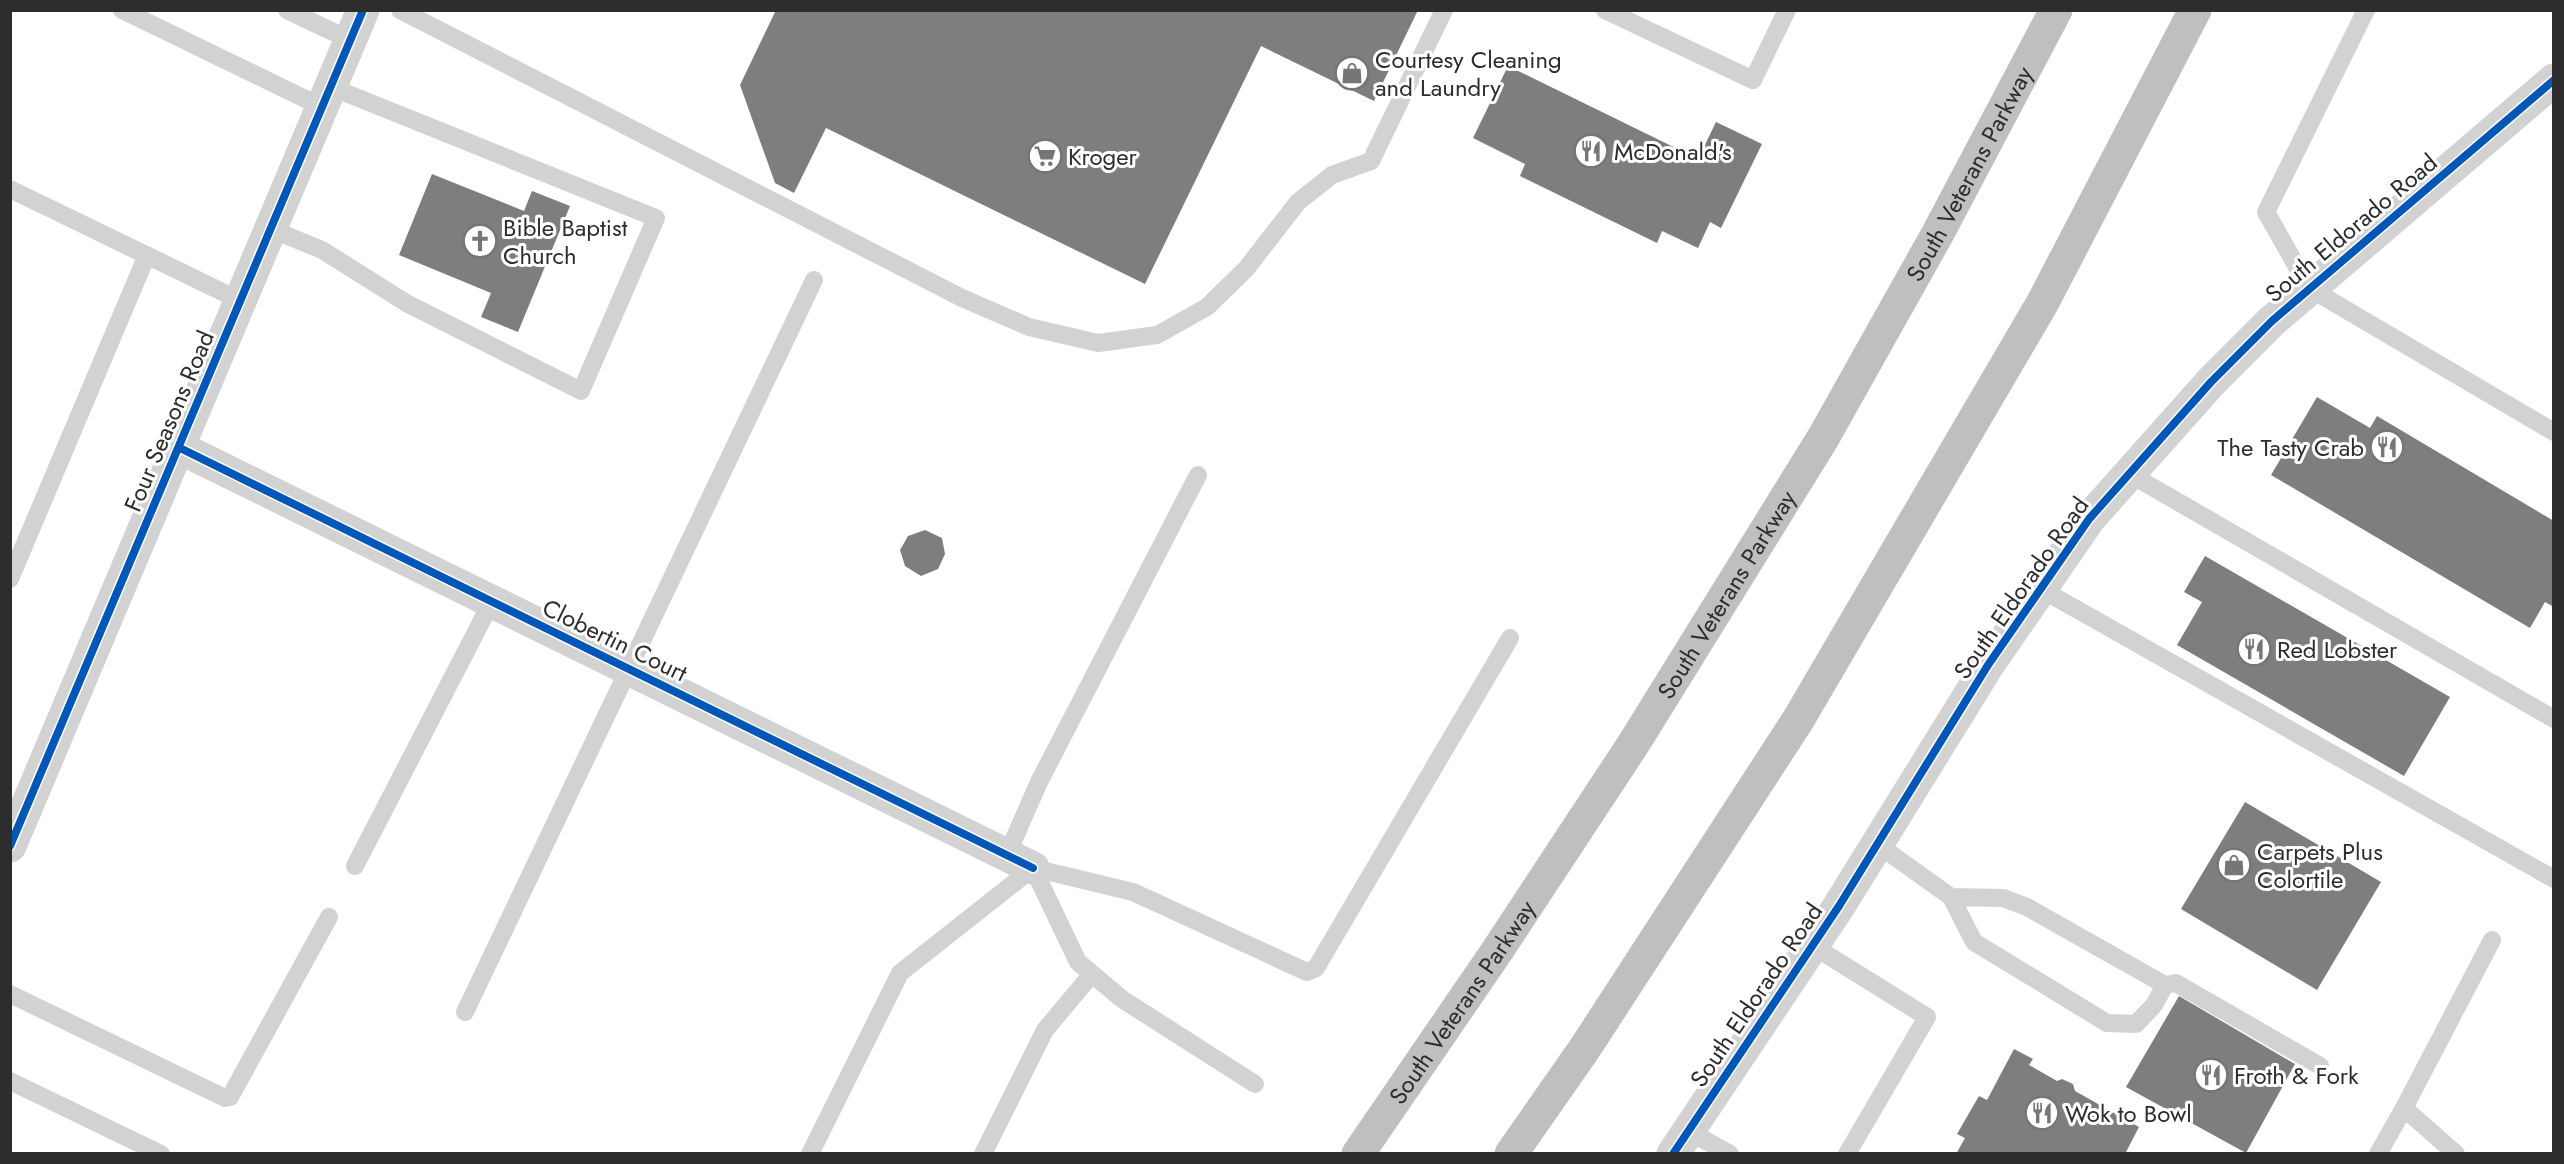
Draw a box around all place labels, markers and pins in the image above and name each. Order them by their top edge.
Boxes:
place label: Courtesy Cleaning and Laundry [1375,42,1562,105]
shop icon: Courtesy Cleaning and Laundry [1334,55,1370,91]
restaurant icon: McDonald's [1573,133,1609,169]
place label: McDonald's [1614,134,1732,169]
supermarket icon: Kroger [1027,138,1063,174]
place label: Kroger [1068,139,1138,174]
place label: Bible Baptist Church [503,210,628,273]
church icon: Bible Baptist Church [462,223,498,259]
restaurant icon: The Tasty Crab [2369,429,2405,465]
place label: The Tasty Crab [2217,430,2364,465]
restaurant icon: Red Lobster [2236,631,2272,667]
place label: Red Lobster [2277,632,2398,667]
place label: Carpets Plus Colortile [2257,834,2383,897]
shop icon: Carpets Plus Colortile [2216,847,2252,883]
restaurant icon: Froth & Fork [2193,1057,2229,1093]
place label: Froth & Fork [2234,1058,2359,1093]
restaurant icon: Wok to Bowl [2024,1095,2060,1131]
place label: Wok to Bowl [2065,1096,2192,1131]

